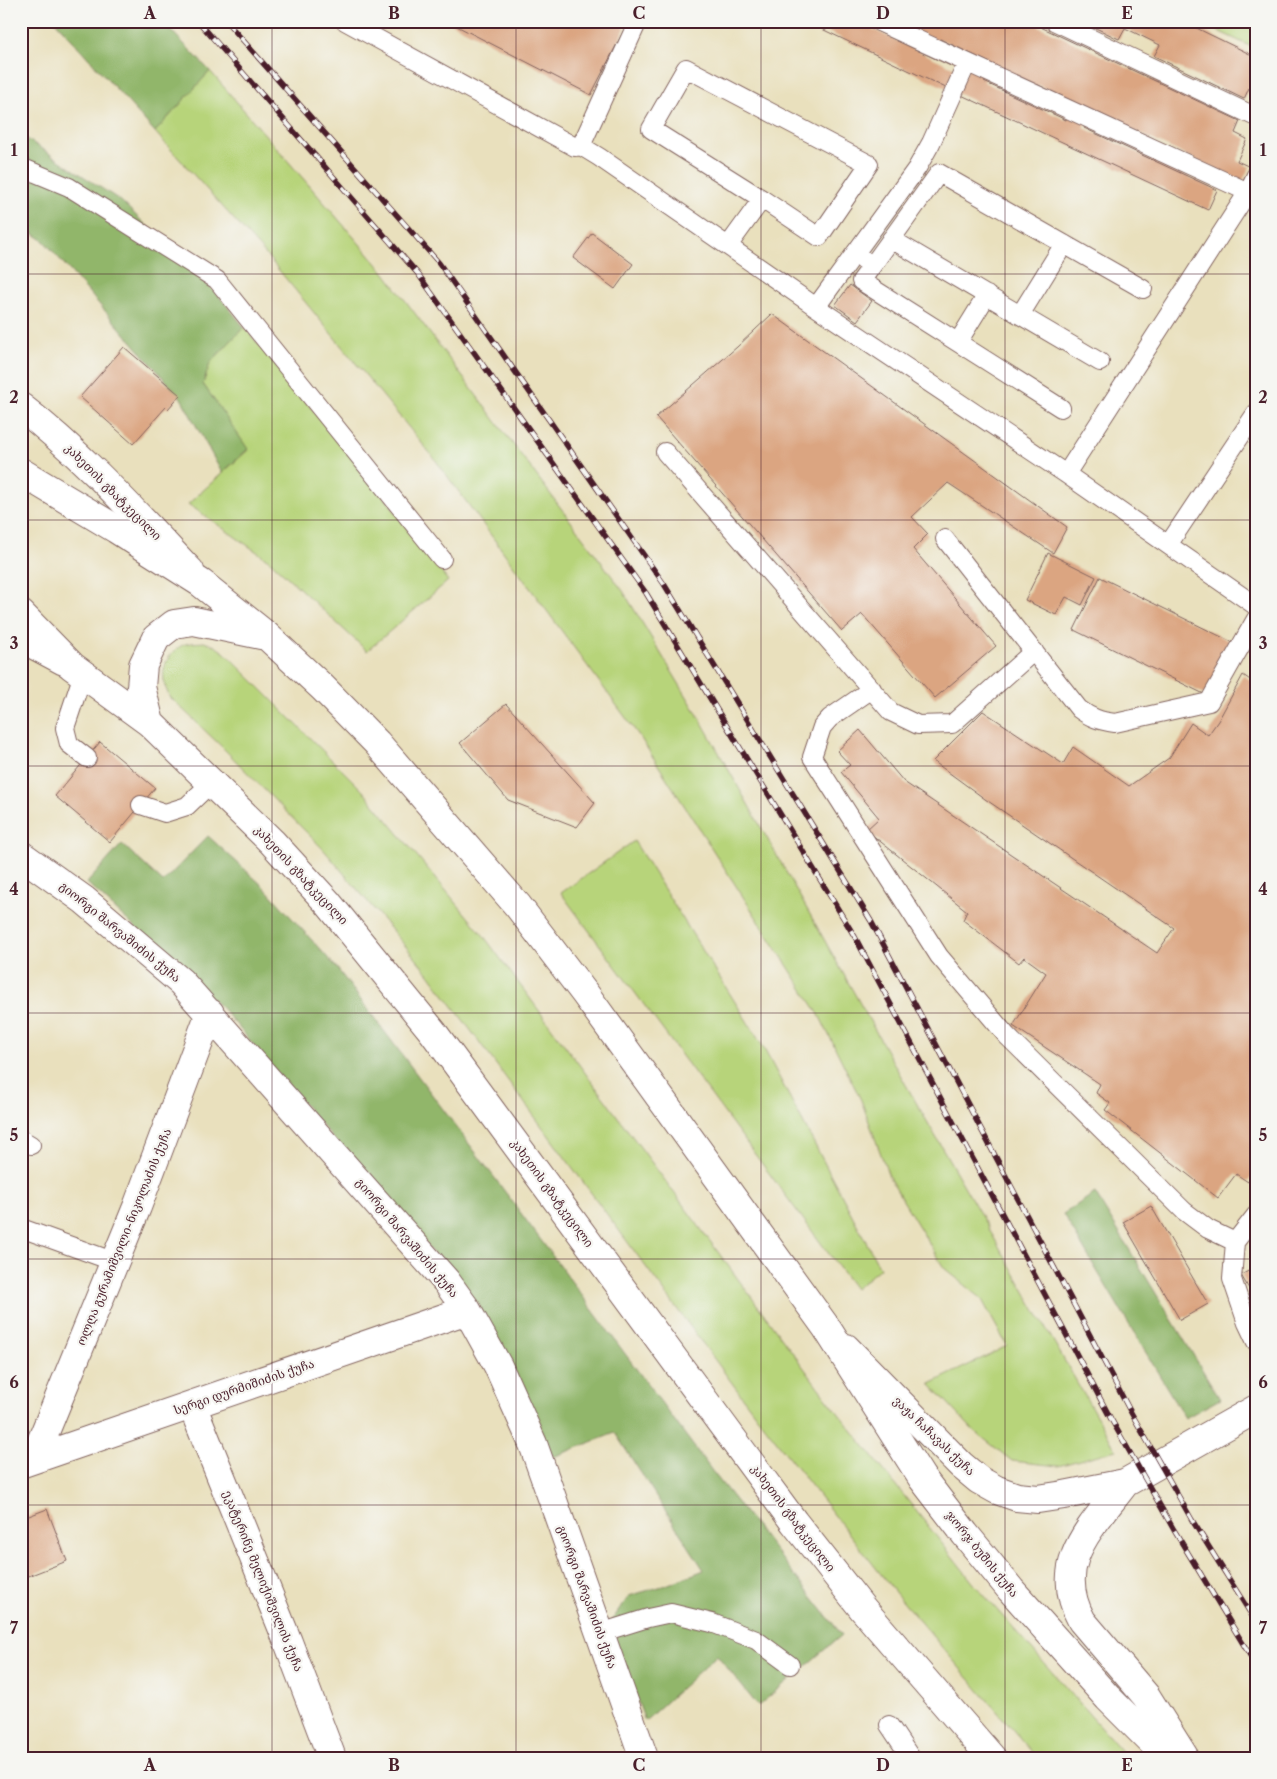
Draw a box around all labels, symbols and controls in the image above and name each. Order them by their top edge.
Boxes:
text: A [143,3,157,23]
text: B [388,3,400,23]
text: C [633,3,645,23]
text: D [876,3,890,23]
text: E [1121,3,1133,23]
text: 1 [10,140,18,160]
text: 1 [1259,140,1267,160]
text: 2 [9,387,19,407]
text: 2 [1258,387,1268,407]
street label: კახეთის გზატკეცილი [62,440,165,543]
text: 3 [9,633,19,653]
text: 3 [1258,633,1268,653]
street label: კახეთის გზატკეცილი [251,822,352,928]
street label: გიორგი შარვაშიძის ქუჩა [57,878,184,985]
text: 4 [9,879,19,899]
text: 4 [1258,879,1268,899]
text: 5 [10,1125,19,1145]
text: 5 [1259,1125,1268,1145]
street label: ოლღა გურამიშვილი-ნიკოლაძის ქუჩა [73,1126,174,1348]
street label: კახეთის გზატკეცილი [508,1135,597,1250]
street label: გიორგი შარვაშიძის ქუჩა [353,1175,462,1300]
street label: სერგი დურმიშიძის ქუჩა [172,1355,316,1418]
text: 6 [9,1372,19,1392]
text: 6 [1258,1372,1268,1392]
street label: ვაჟა ჩაჩავას ქუჩა [890,1393,978,1478]
street label: კახეთის გზატკეცილი [748,1461,839,1575]
street label: ეკატერინე მელიქიშვილის ქუჩა [220,1488,307,1674]
street label: ჯორჯ ბუშის ქუჩა [943,1507,1022,1600]
street label: გიორგი შარვაშიძის ქუჩა [555,1523,620,1670]
text: 7 [10,1618,19,1638]
text: 7 [1259,1618,1268,1638]
text: A [143,1755,157,1775]
text: B [388,1755,400,1775]
text: C [633,1755,645,1775]
text: D [876,1755,890,1775]
text: E [1121,1755,1133,1775]

